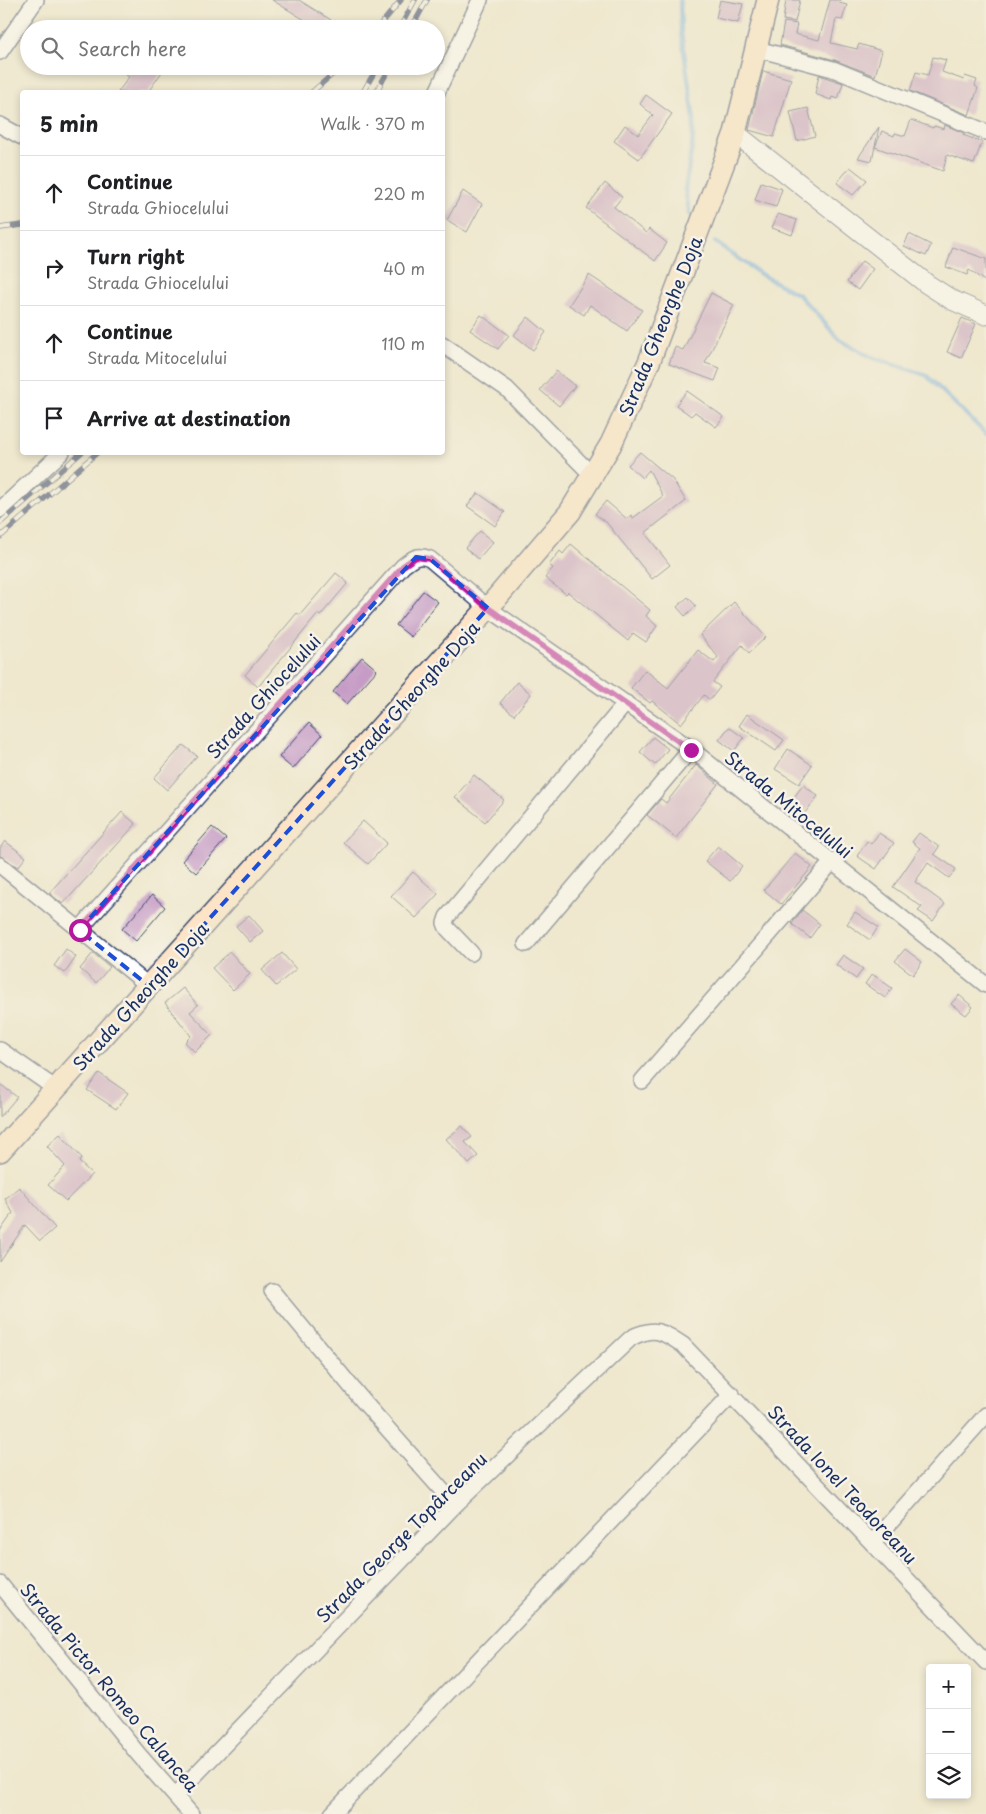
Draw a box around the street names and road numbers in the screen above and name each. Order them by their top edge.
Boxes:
street label: Strada Gheorghe Doja [611,231,709,420]
street label: Strada Gheorghe Doja [337,614,486,776]
street label: Strada Ghiocelului [200,628,326,764]
street label: Strada Mitocelului [719,744,859,864]
street label: Strada Gheorghe Doja [66,915,215,1077]
street label: Strada Ionel Teodoreanu [762,1398,924,1570]
street label: Strada George Topârceanu [309,1445,493,1629]
street label: Strada Pictor Romeo Calancea [14,1577,206,1798]

